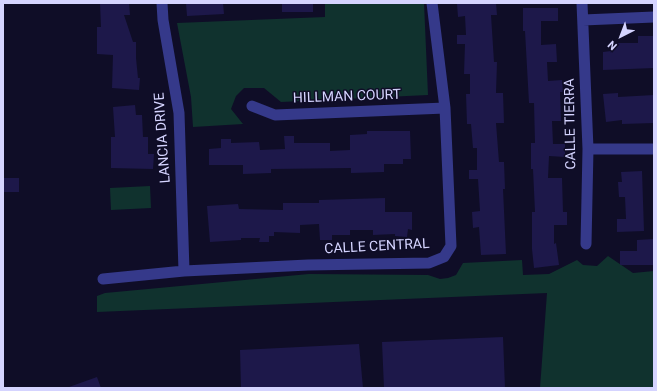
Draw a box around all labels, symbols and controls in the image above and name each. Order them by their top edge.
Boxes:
north arrow [601,16,641,56]
text: N [605,38,620,53]
street label: CALLE TIERRA [562,78,580,170]
street label: HILLMAN COURT [293,87,401,107]
street label: LANCIA DRIVE [151,92,175,184]
street label: CALLE CENTRAL [324,236,430,258]

